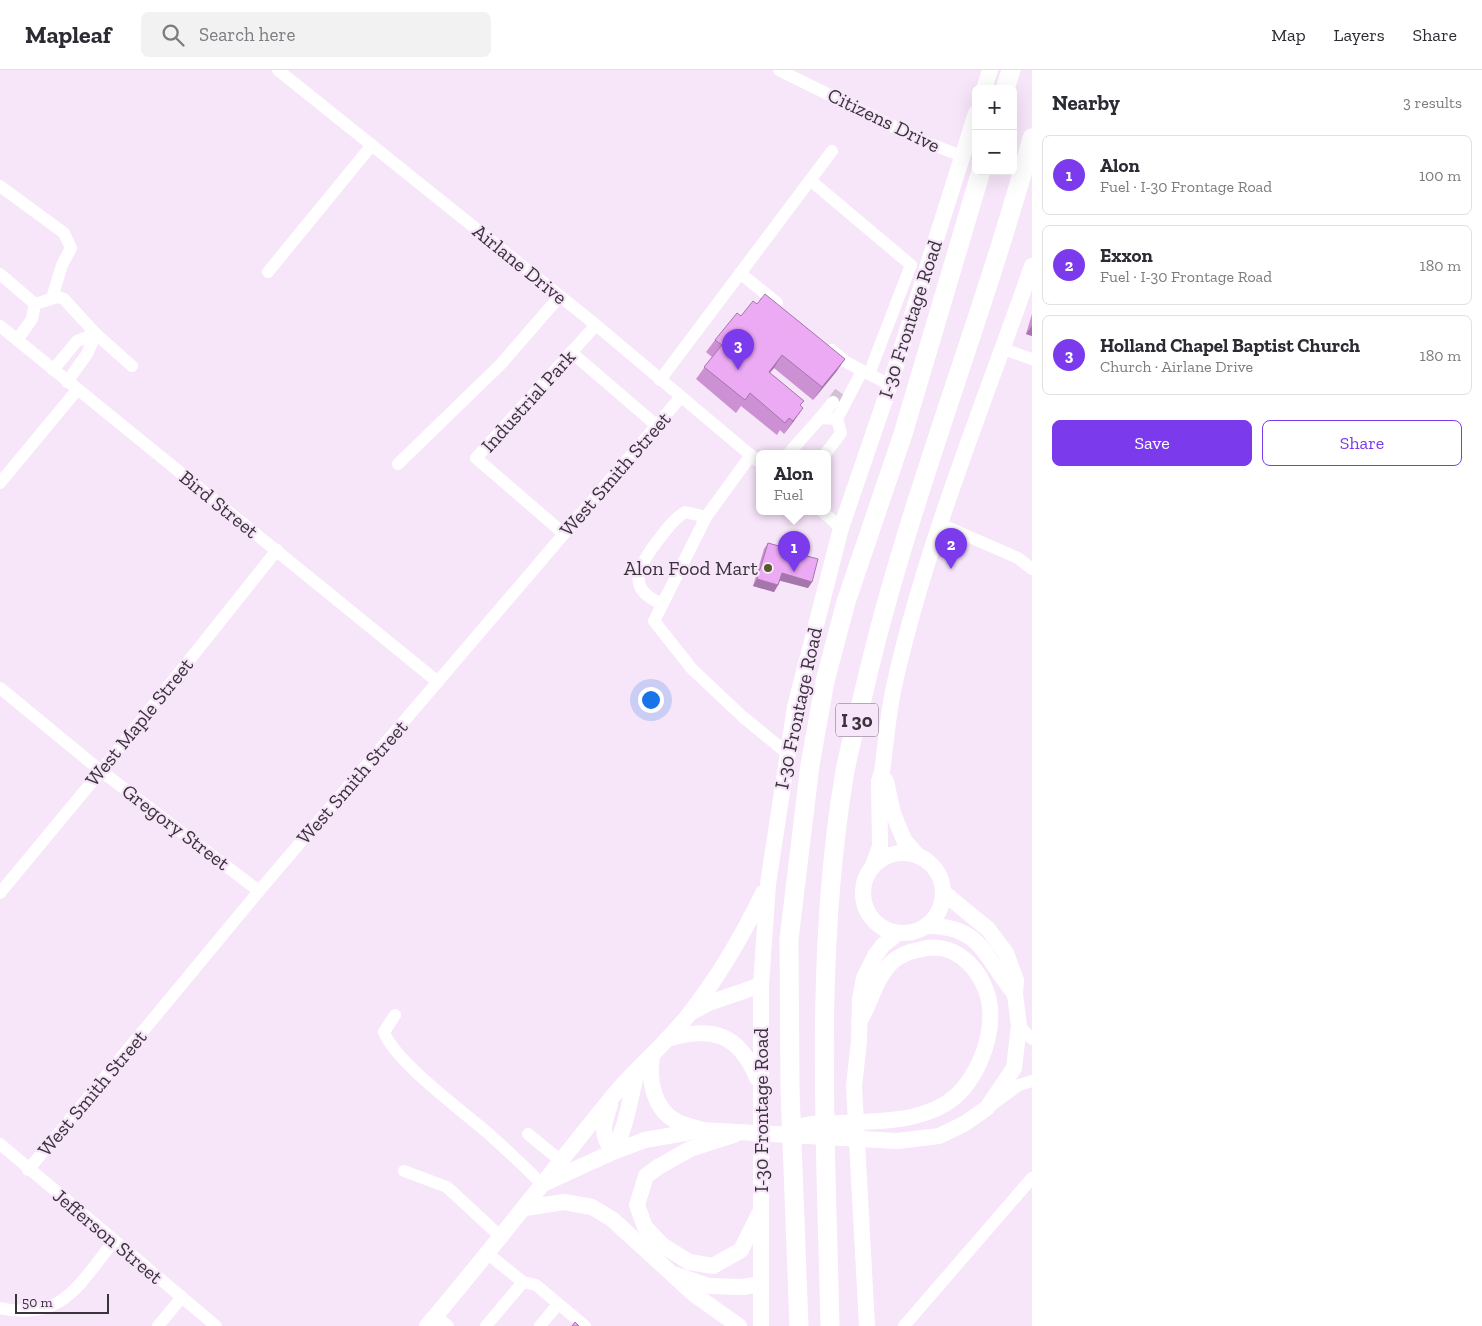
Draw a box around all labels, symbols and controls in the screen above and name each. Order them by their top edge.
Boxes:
search box [141,12,491,57]
text: Mapleaf [25,20,111,49]
icon: search [159,21,187,49]
text: Search here [199,23,295,46]
text: Map [1271,24,1306,46]
text: Layers [1334,24,1385,46]
text: Share [1413,24,1457,46]
street label: Citizens Drive [824,82,944,158]
map controls [972,85,1017,175]
button: + [972,85,1017,130]
text: Nearby [1052,90,1120,115]
text: 3 results [1403,93,1462,112]
button: − [972,130,1017,175]
text: Alon [1100,154,1140,177]
text: 1 [1066,166,1072,185]
text: 100 m [1419,166,1461,185]
text: Fuel · I-30 Frontage Road [1100,177,1272,196]
street label: Airlane Drive [468,219,572,309]
street label: I-30 Frontage Road [873,237,947,401]
text: Exxon [1100,244,1153,267]
text: 2 [1065,256,1073,275]
text: 180 m [1420,256,1461,275]
text: Fuel · I-30 Frontage Road [1100,267,1272,286]
pin: 3 [722,329,754,370]
text: Holland Chapel Baptist Church [1100,334,1360,357]
street label: Industrial Park [476,344,581,457]
text: 3 [1065,346,1073,365]
text: 180 m [1420,346,1461,365]
text: Church · Airlane Drive [1100,357,1253,376]
street label: West Smith Street [554,406,676,541]
button: Save [1052,420,1252,466]
button: Share [1262,420,1462,466]
popup [756,450,831,515]
text: Alon [774,462,813,485]
street label: Bird Street [175,465,264,543]
text: Fuel [774,485,803,504]
pin: 2 [935,528,967,569]
pin: 1 [778,531,810,572]
place label: Alon Food Mart [624,556,759,580]
marker: Alon Food Mart [762,562,774,574]
street label: I-30 Frontage Road [769,625,827,791]
street label: West Maple Street [80,653,198,791]
your location [638,687,664,713]
road number: I 30 [836,704,878,736]
street label: West Smith Street [291,714,413,849]
street label: Gregory Street [118,779,235,876]
street label: West Smith Street [32,1025,152,1161]
street label: I-30 Frontage Road [749,1028,773,1192]
street label: Jefferson Street [48,1183,168,1289]
scale bar [15,1291,109,1314]
text: 50 m [22,1294,53,1311]

